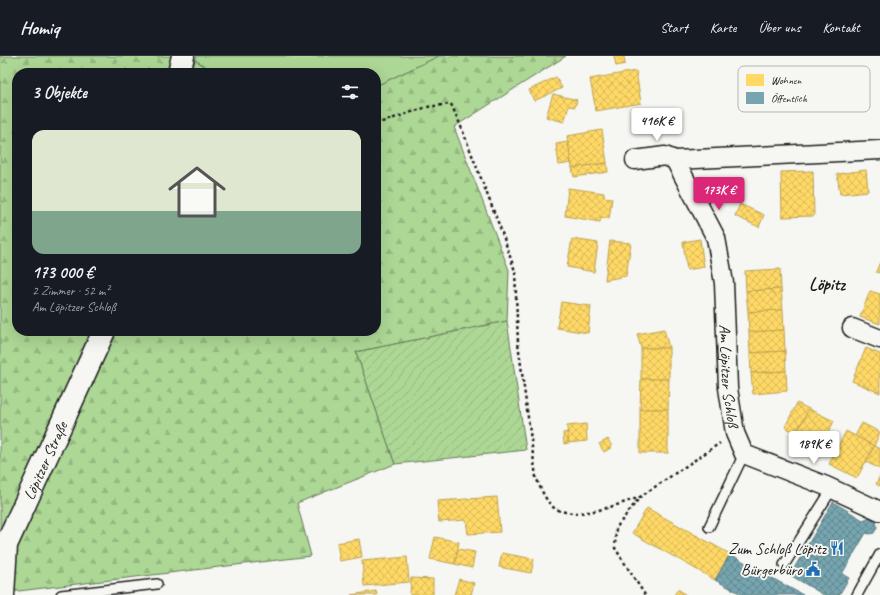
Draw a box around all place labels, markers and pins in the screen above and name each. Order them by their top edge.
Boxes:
pin: 416K € [624,108,690,142]
pin: 173K € [686,177,752,211]
pin: 189K € [781,431,847,465]
place label: Zum Schloß Löpitz [728,539,827,559]
restaurant icon: Zum Schloß Löpitz [829,540,845,556]
place label: Bürgerbüro [741,560,803,580]
public building icon: Bürgerbüro [805,561,821,577]

